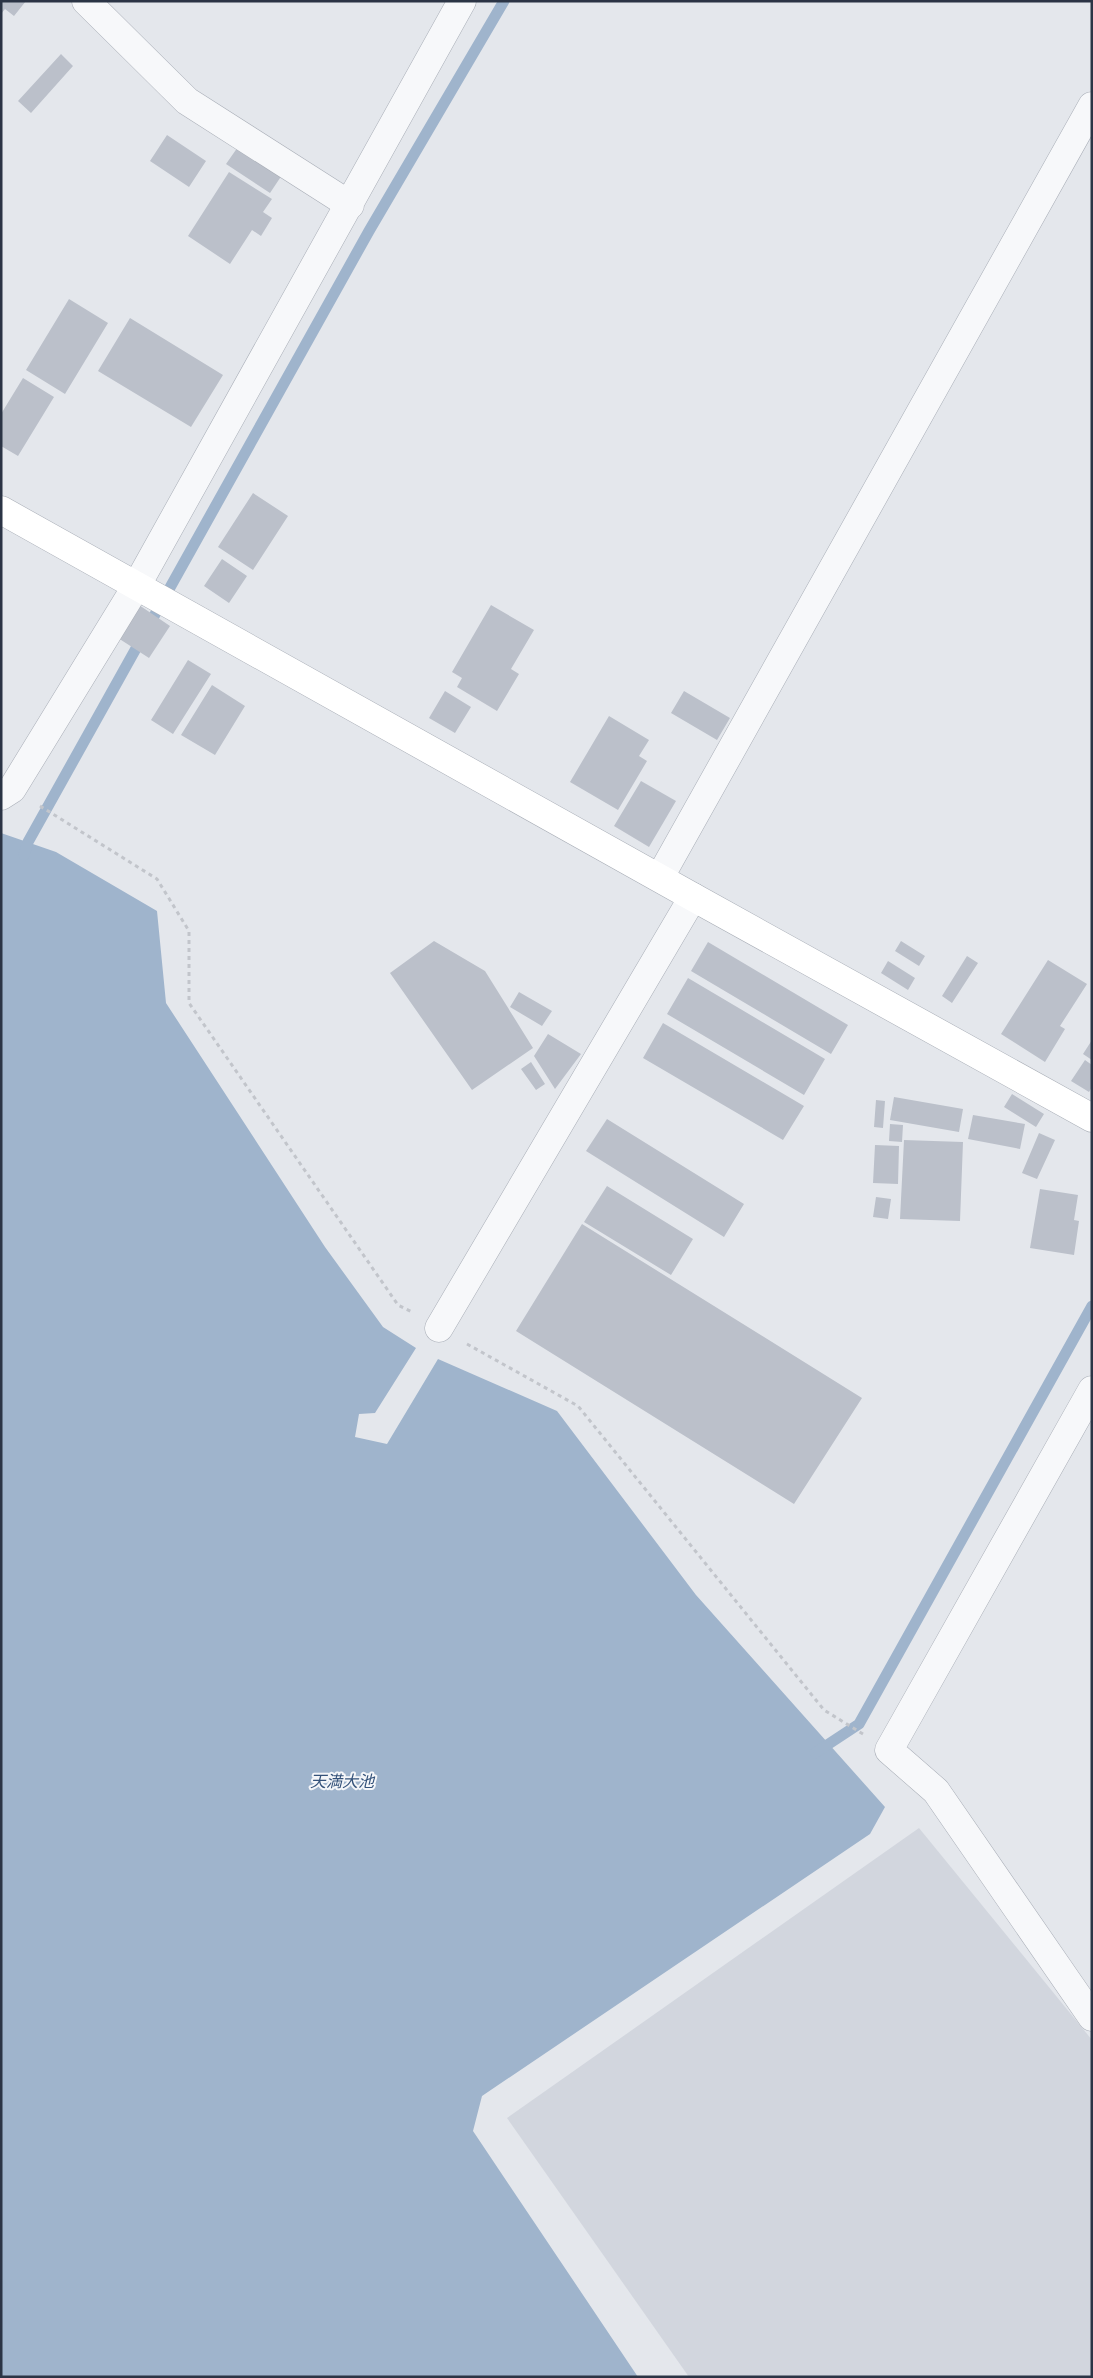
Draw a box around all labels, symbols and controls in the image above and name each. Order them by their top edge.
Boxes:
water label: 天満大池 [310,1771,376,1791]

